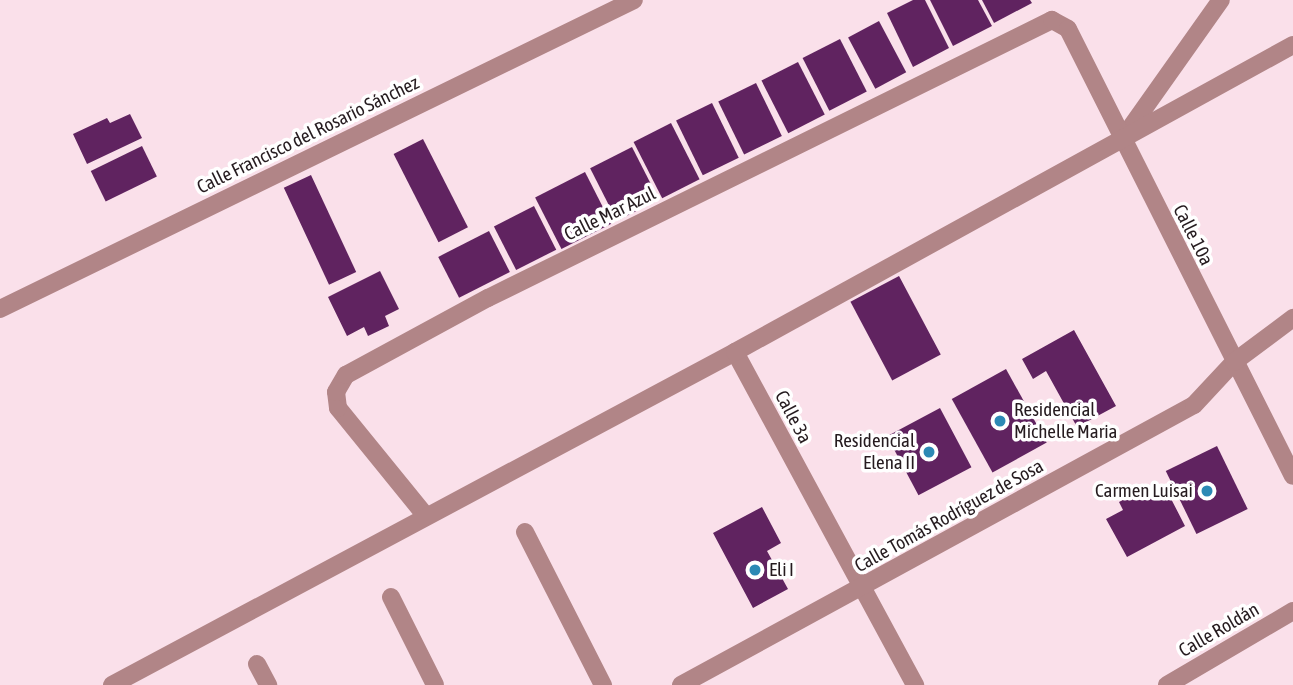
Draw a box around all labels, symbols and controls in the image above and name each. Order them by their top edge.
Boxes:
street label: Calle Francisco del Rosario Sánchez [193,71,423,199]
street label: Calle Mar Azul [561,182,659,246]
street label: Calle 10a [1168,201,1218,269]
street label: Calle 3a [770,387,816,447]
place label: Residencial Michelle Maria [1014,399,1117,443]
marker: Residencial Michelle Maria [992,413,1008,429]
place label: Residencial Elena II [834,430,915,474]
marker: Residencial Elena II [921,444,937,460]
street label: Calle Tomás Rodríguez de Sosa [851,455,1047,577]
place label: Carmen Luisai [1095,480,1193,502]
marker: Carmen Luisai [1199,483,1215,499]
place label: Eli I [769,559,794,581]
marker: Eli I [747,562,763,578]
street label: Calle Roldán [1175,598,1263,662]

